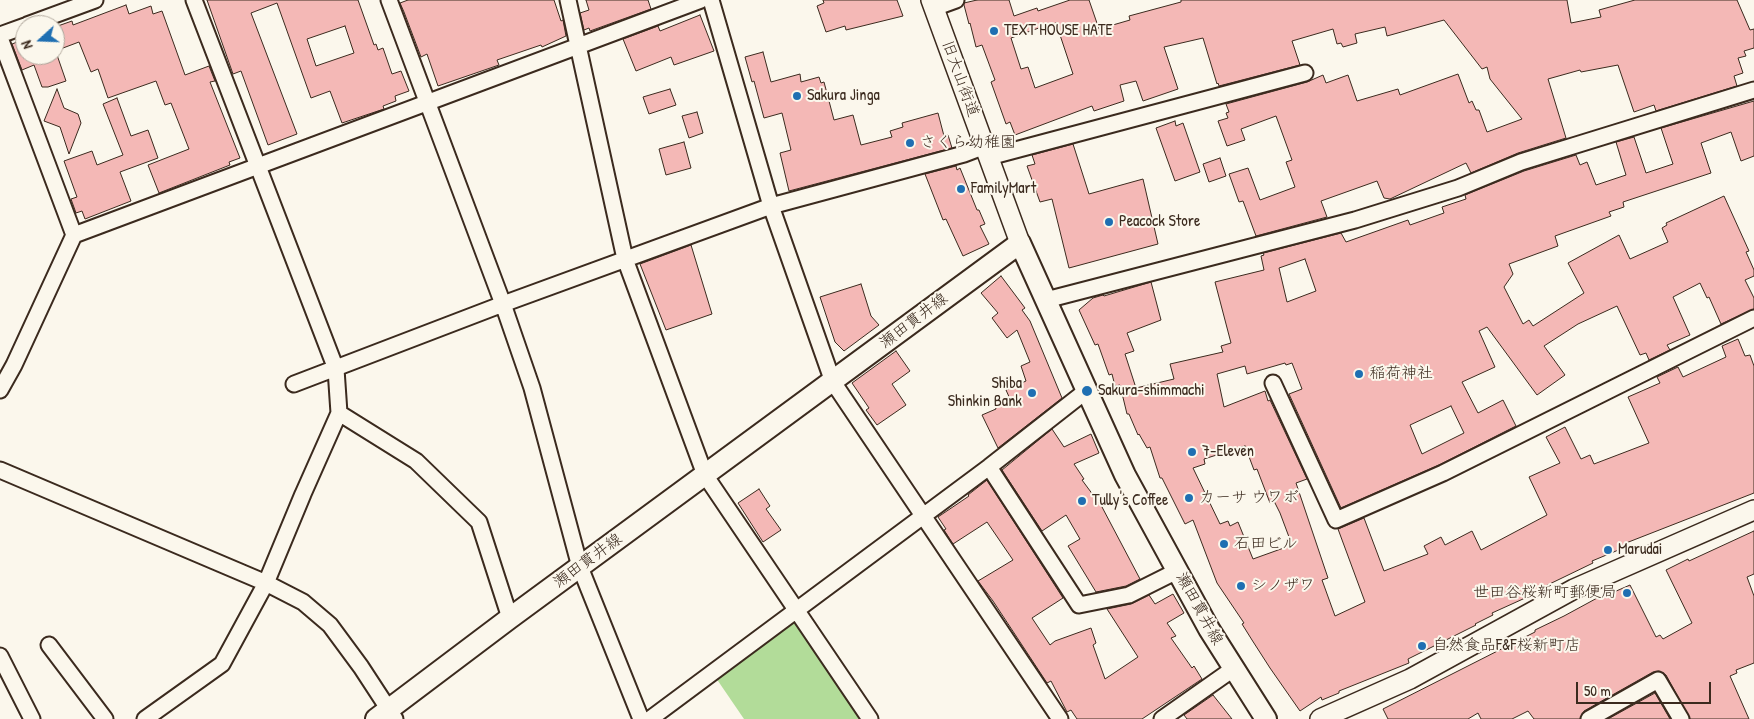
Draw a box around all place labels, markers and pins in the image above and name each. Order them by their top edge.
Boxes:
place label: TEXT HOUSE HATE [1004,21,1112,41]
marker: TEXT HOUSE HATE [988,25,1000,37]
place label: Sakura Jinga [807,86,880,106]
marker: Sakura Jinga [791,90,803,102]
place label: さくら幼稚園 [920,133,1016,153]
marker: さくら幼稚園 [904,137,916,149]
place label: FamilyMart [971,179,1036,199]
marker: FamilyMart [955,183,967,195]
place label: Peacock Store [1119,212,1200,232]
marker: Peacock Store [1103,216,1115,228]
place label: 稲荷神社 [1369,364,1433,384]
marker: 稲荷神社 [1353,368,1365,380]
place label: Shiba Shinkin Bank [948,374,1022,412]
place label: Sakura-shimmachi [1098,381,1205,401]
marker: Sakura-shimmachi [1080,384,1094,398]
marker: Shiba Shinkin Bank [1026,387,1038,399]
place label: 7-Eleven [1202,442,1254,462]
marker: 7-Eleven [1186,446,1198,458]
place label: カーサ ウワボ [1199,488,1299,508]
place label: Tully's Coffee [1092,491,1168,511]
marker: カーサ ウワボ [1183,492,1195,504]
marker: Tully's Coffee [1076,495,1088,507]
place label: 石田ビル [1234,534,1298,554]
marker: 石田ビル [1218,538,1230,550]
place label: Marudai [1618,540,1662,560]
marker: Marudai [1602,544,1614,556]
place label: シノザワ [1251,576,1315,596]
marker: シノザワ [1235,580,1247,592]
place label: 世田谷桜新町郵便局 [1473,583,1617,603]
marker: 世田谷桜新町郵便局 [1621,587,1633,599]
place label: 自然食品F&F桜新町店 [1432,636,1580,656]
marker: 自然食品F&F桜新町店 [1416,640,1428,652]

